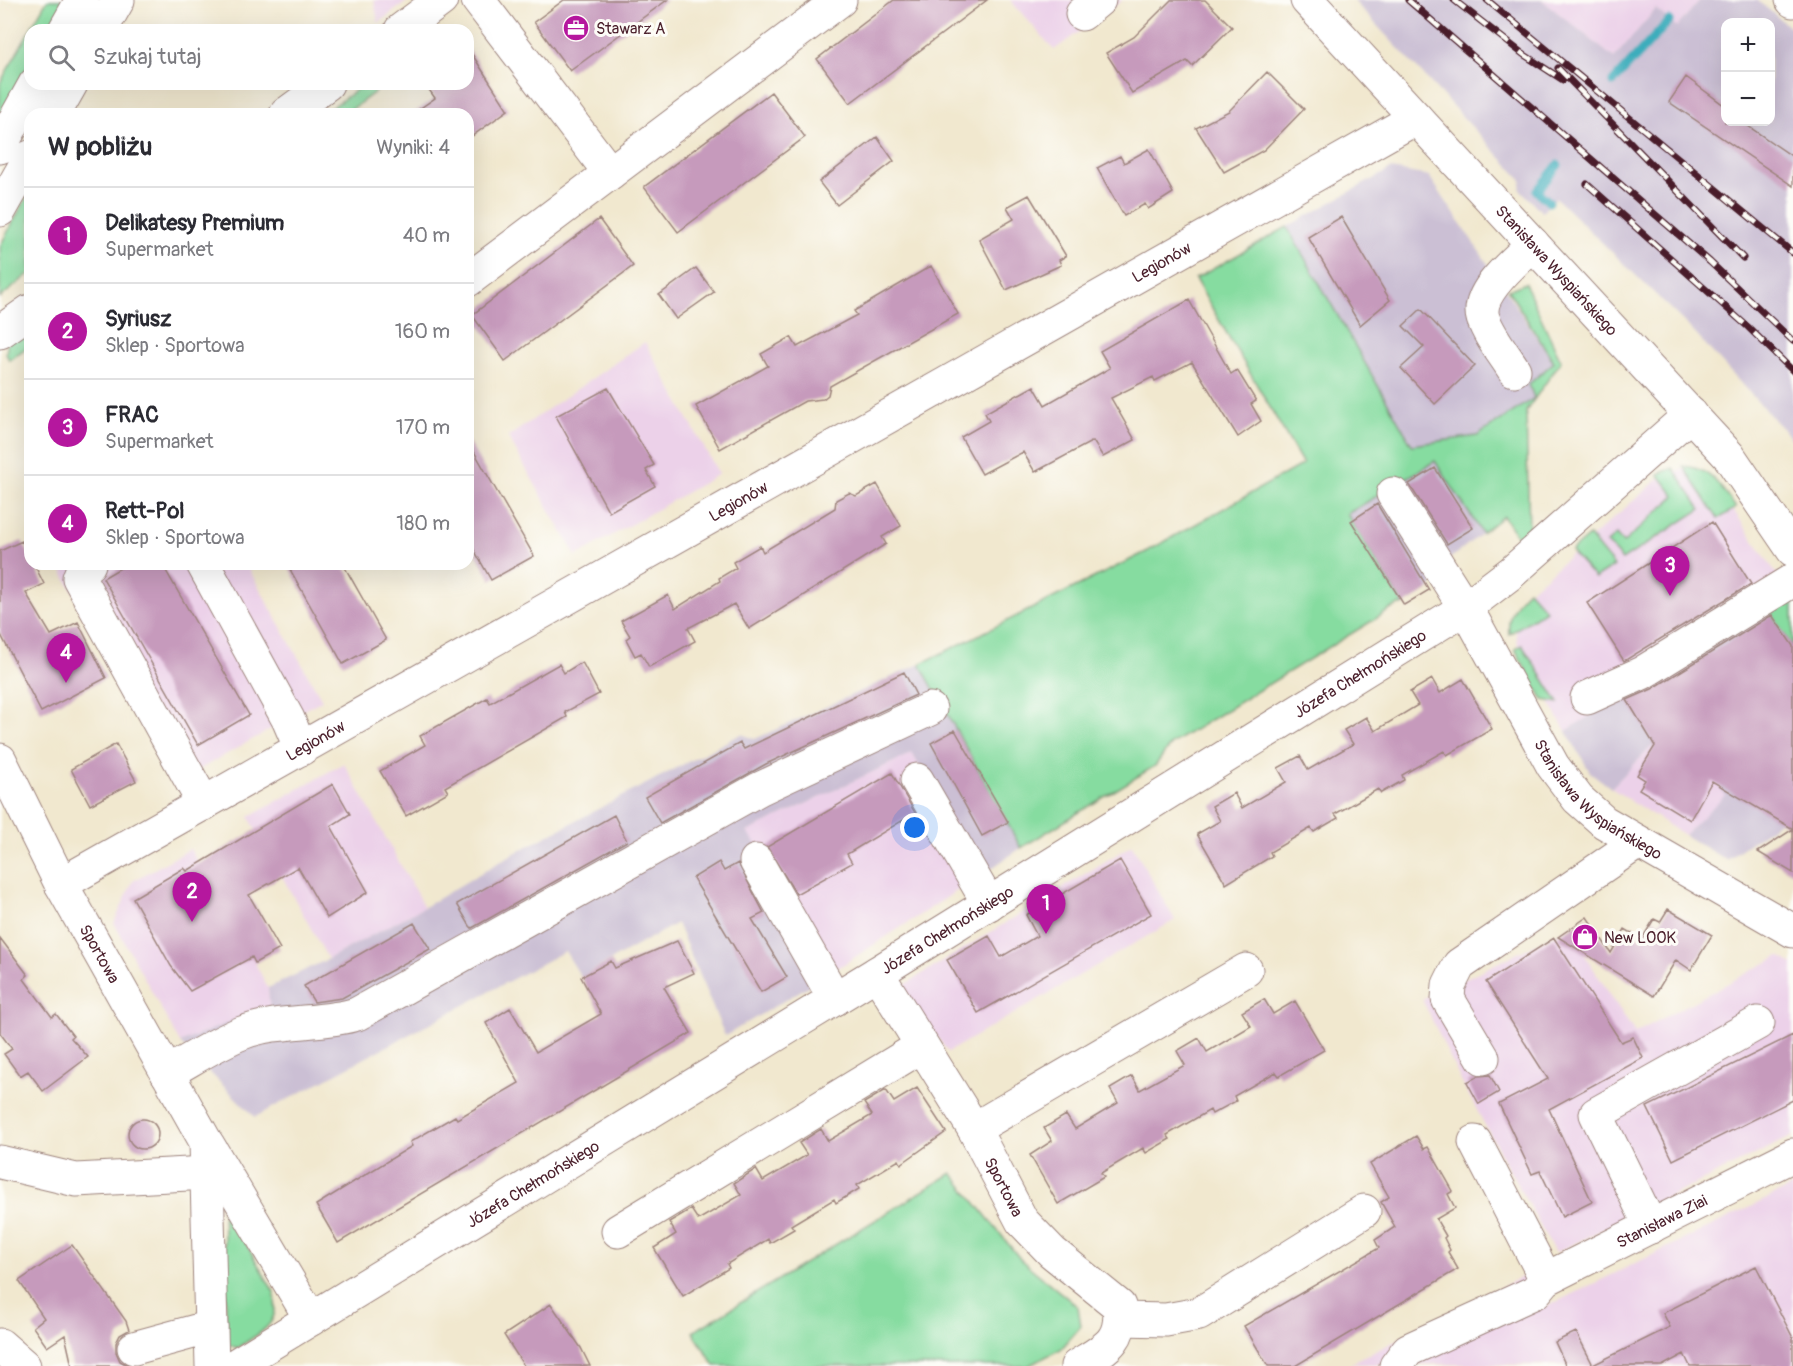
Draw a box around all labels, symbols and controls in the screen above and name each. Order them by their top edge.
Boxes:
office icon: Stawarz A [561,13,591,43]
map controls [1721,18,1775,126]
button: + [1721,18,1775,72]
place label: Stawarz A [596,19,665,39]
search box [24,24,474,90]
icon: search [45,41,78,74]
text: Szukaj tutaj [93,43,202,71]
button: − [1721,72,1775,126]
text: W pobliżu [48,131,152,163]
text: Wyniki: 4 [376,135,450,160]
street label: Stanisława Wyspiańskiego [1491,201,1622,341]
text: Delikatesy Premium [105,209,284,237]
text: 1 [64,223,71,248]
text: 40 m [403,223,450,248]
text: Supermarket [105,237,214,262]
street label: Legionów [1129,238,1195,288]
text: Syriusz [105,305,171,333]
text: 2 [62,319,73,344]
text: 160 m [395,319,450,344]
text: Sklep · Sportowa [105,333,245,358]
text: FRAC [105,401,159,429]
text: 3 [62,415,73,440]
text: 170 m [396,415,450,440]
text: Supermarket [105,429,214,454]
street label: Legionów [706,477,772,527]
text: Rett-Pol [105,497,184,525]
text: 4 [62,511,73,536]
text: 180 m [396,511,450,536]
text: Sklep · Sportowa [105,525,245,550]
pin: 3 [1650,546,1690,596]
street label: Józefa Chełmońskiego [1291,625,1431,723]
pin: 4 [46,634,86,683]
street label: Legionów [283,716,349,766]
street label: Stanisława Wyspiańskiego [1529,736,1666,865]
your location [900,813,929,842]
pin: 2 [172,872,212,922]
street label: Józefa Chełmońskiego [878,882,1018,979]
pin: 1 [1026,884,1066,934]
street label: Sportowa [75,921,124,987]
shop icon: New LOOK [1570,922,1600,952]
place label: New LOOK [1604,928,1676,948]
street label: Józefa Chełmońskiego [463,1136,604,1232]
street label: Sportowa [980,1154,1027,1221]
street label: Stanisława Ziai [1613,1191,1711,1253]

